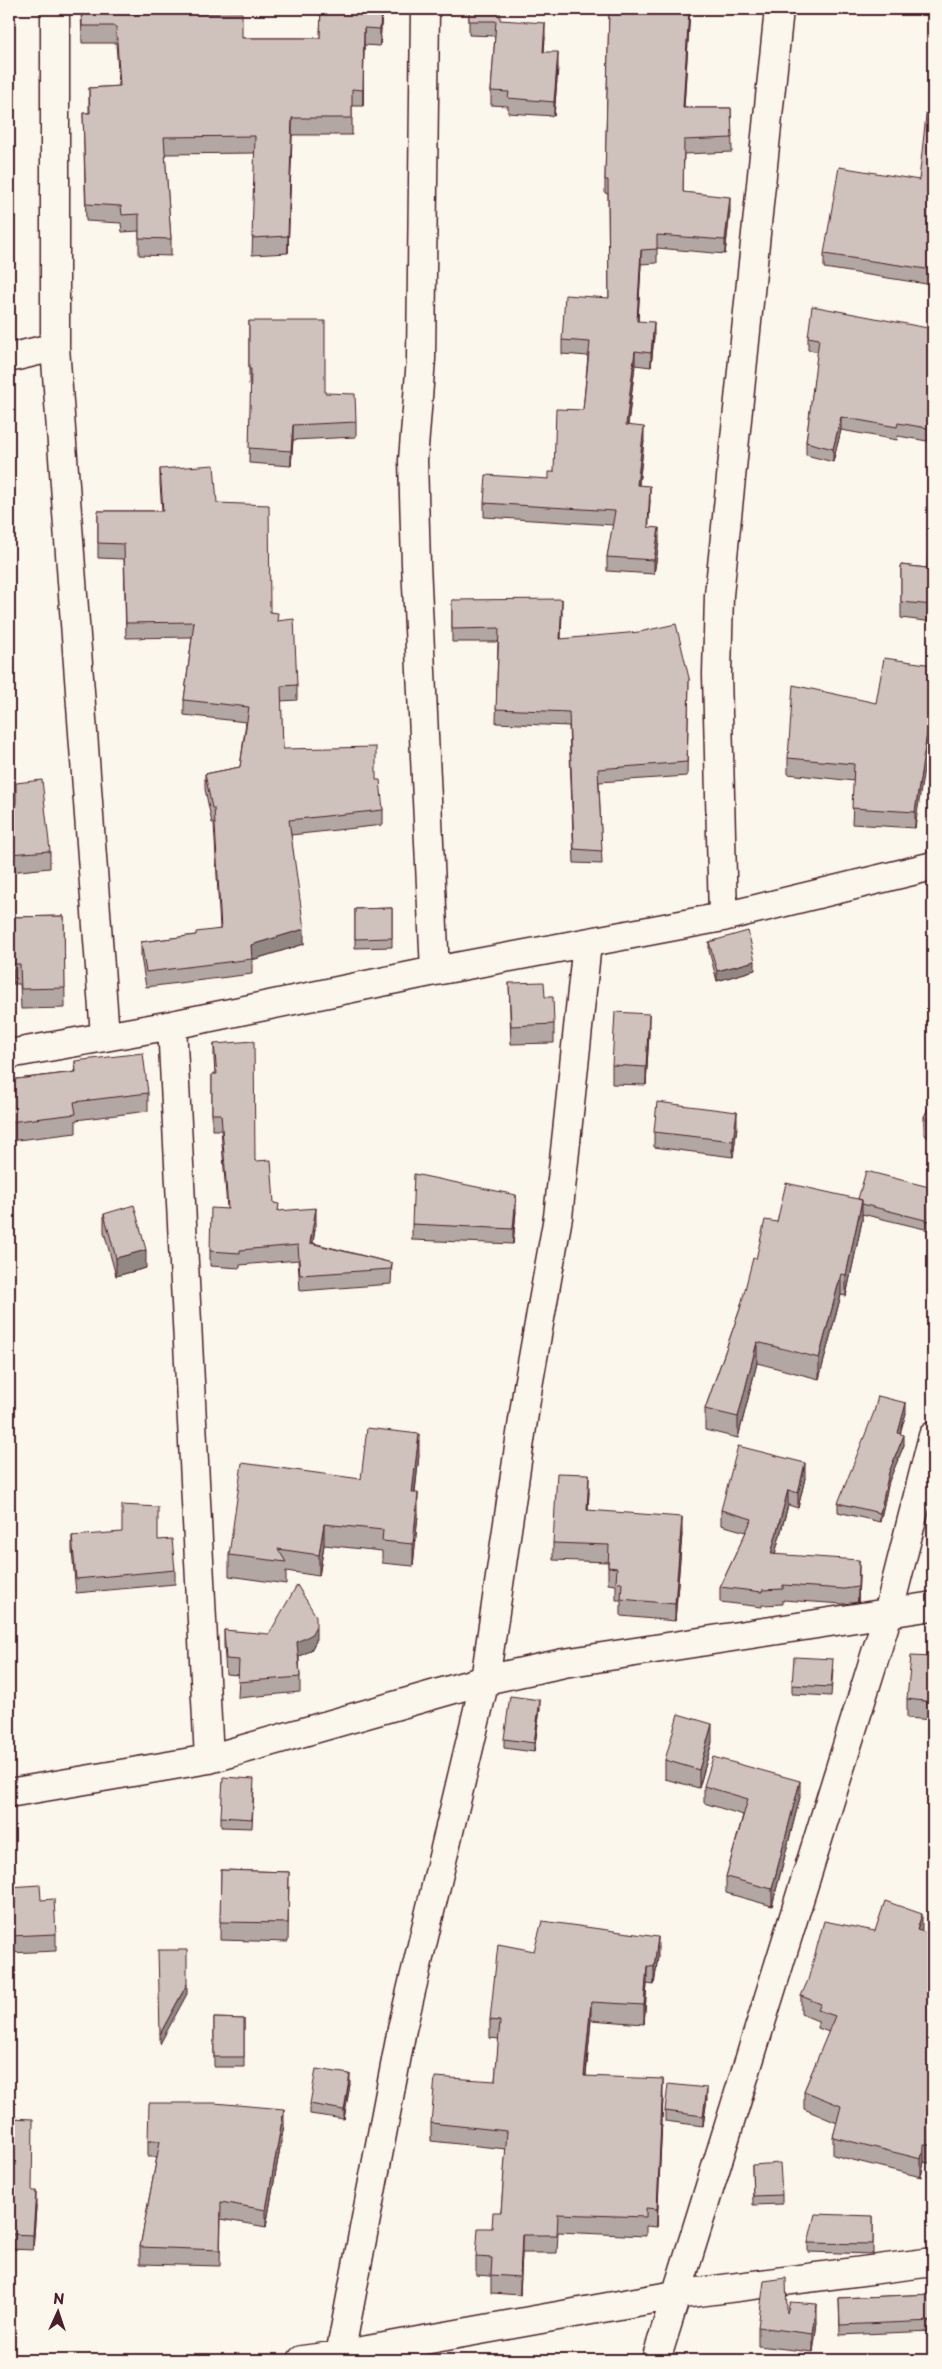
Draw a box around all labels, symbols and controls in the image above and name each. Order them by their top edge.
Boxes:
north arrow [32,2286,82,2336]
text: N [53,2288,65,2309]

